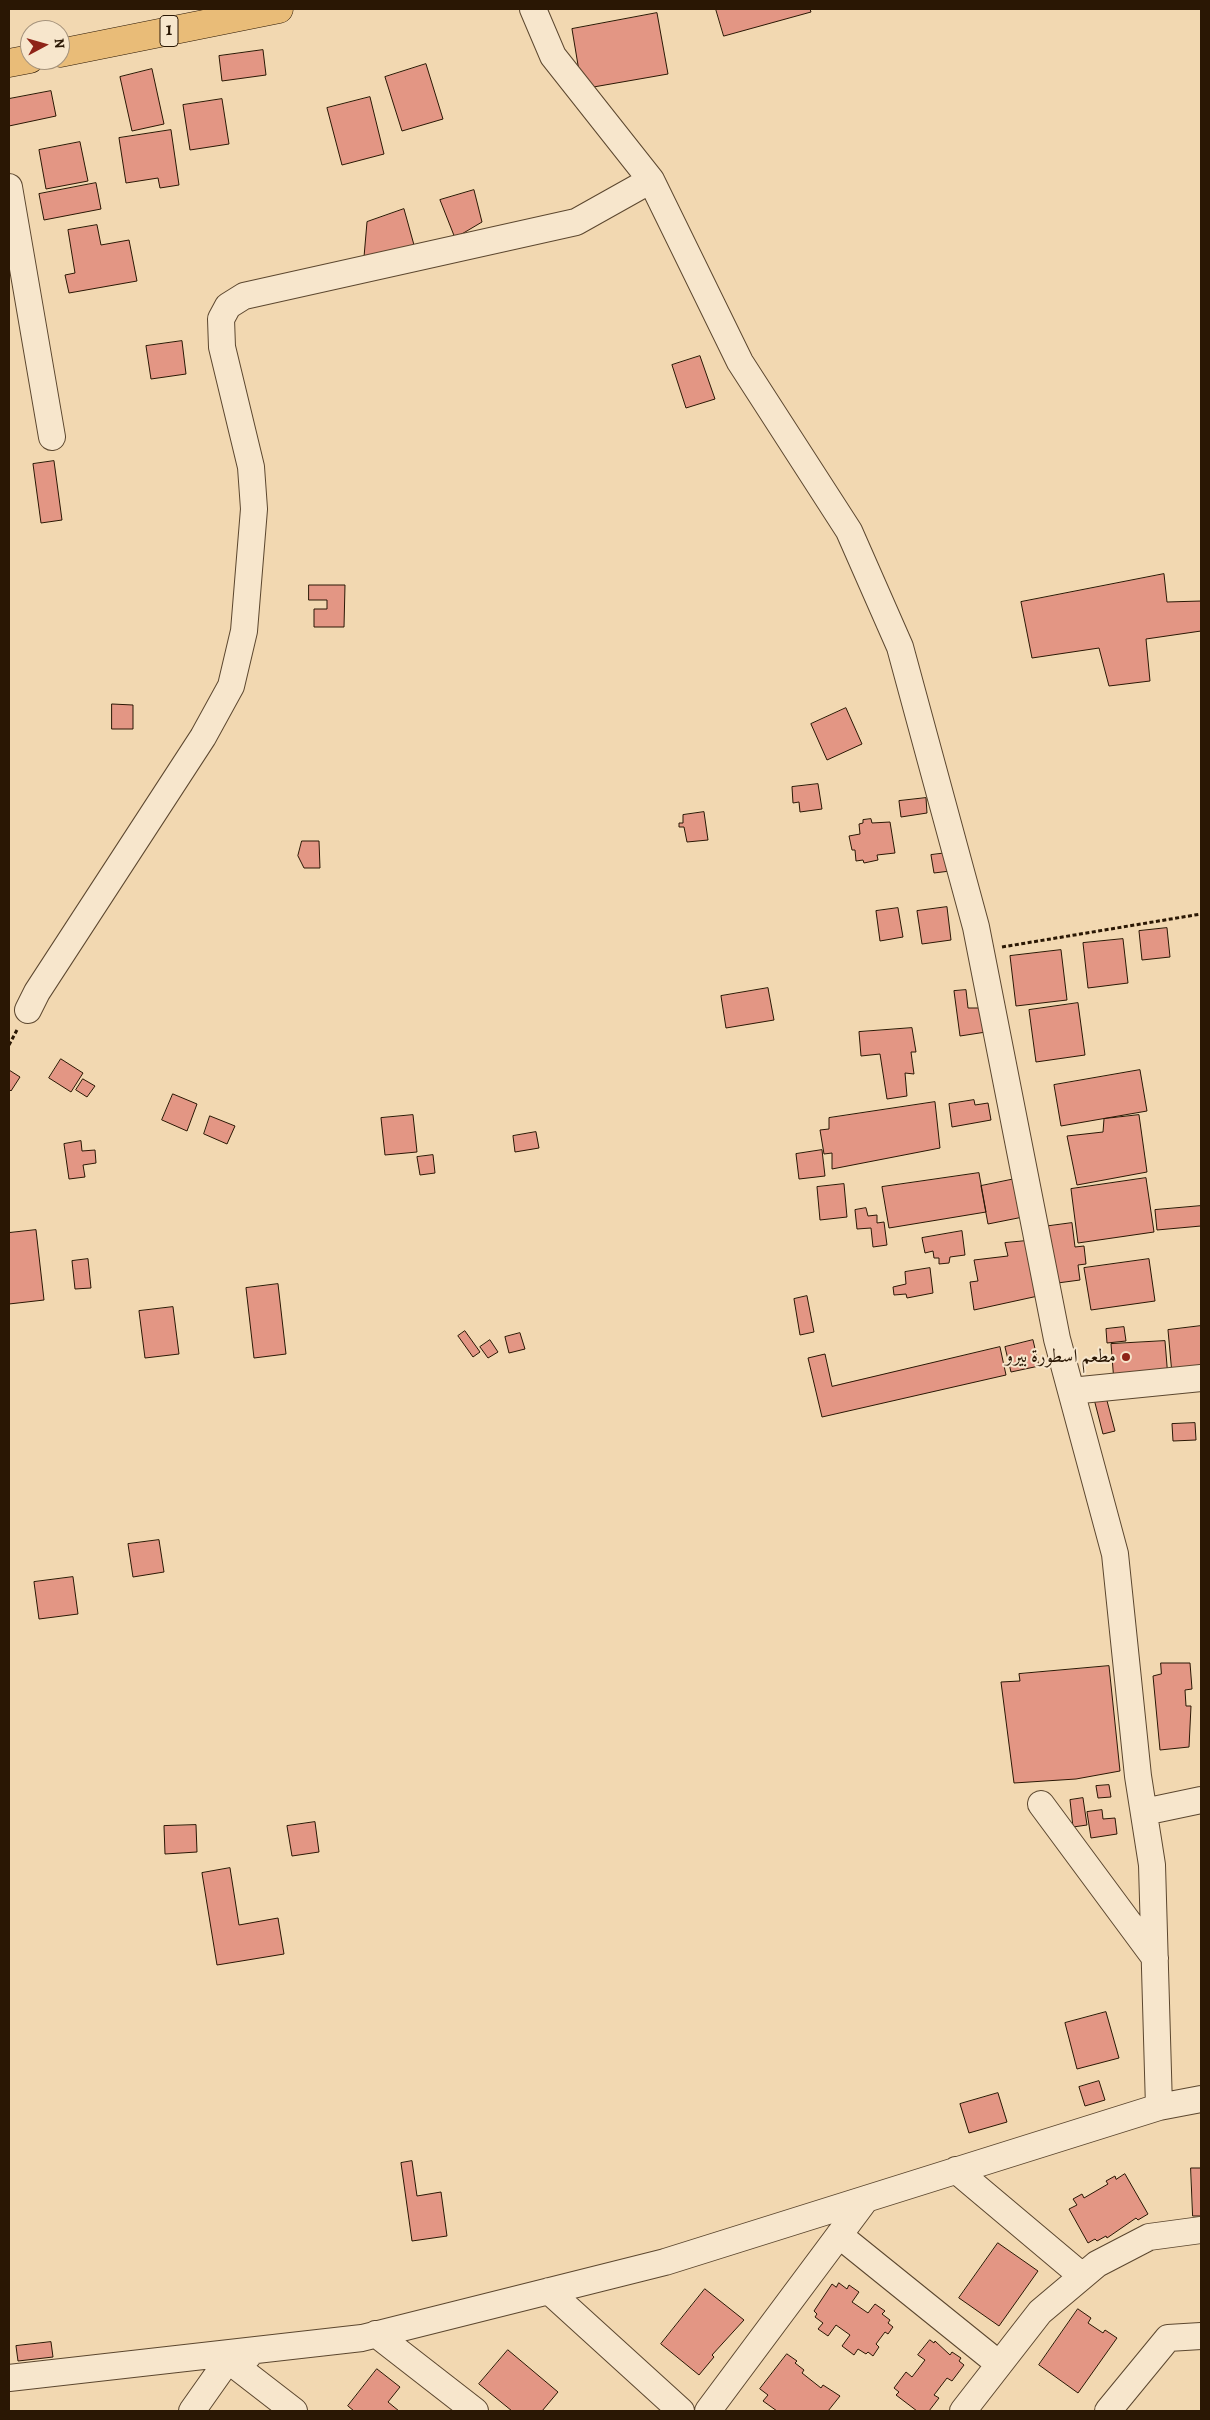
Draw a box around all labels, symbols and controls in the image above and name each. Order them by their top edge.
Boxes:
road number: 1 [160,16,178,46]
north arrow [20,20,70,70]
text: N [49,37,69,50]
place label: مطعم اسطورة بيرو [1006,1346,1116,1368]
marker: مطعم اسطورة بيرو [1120,1351,1132,1363]

